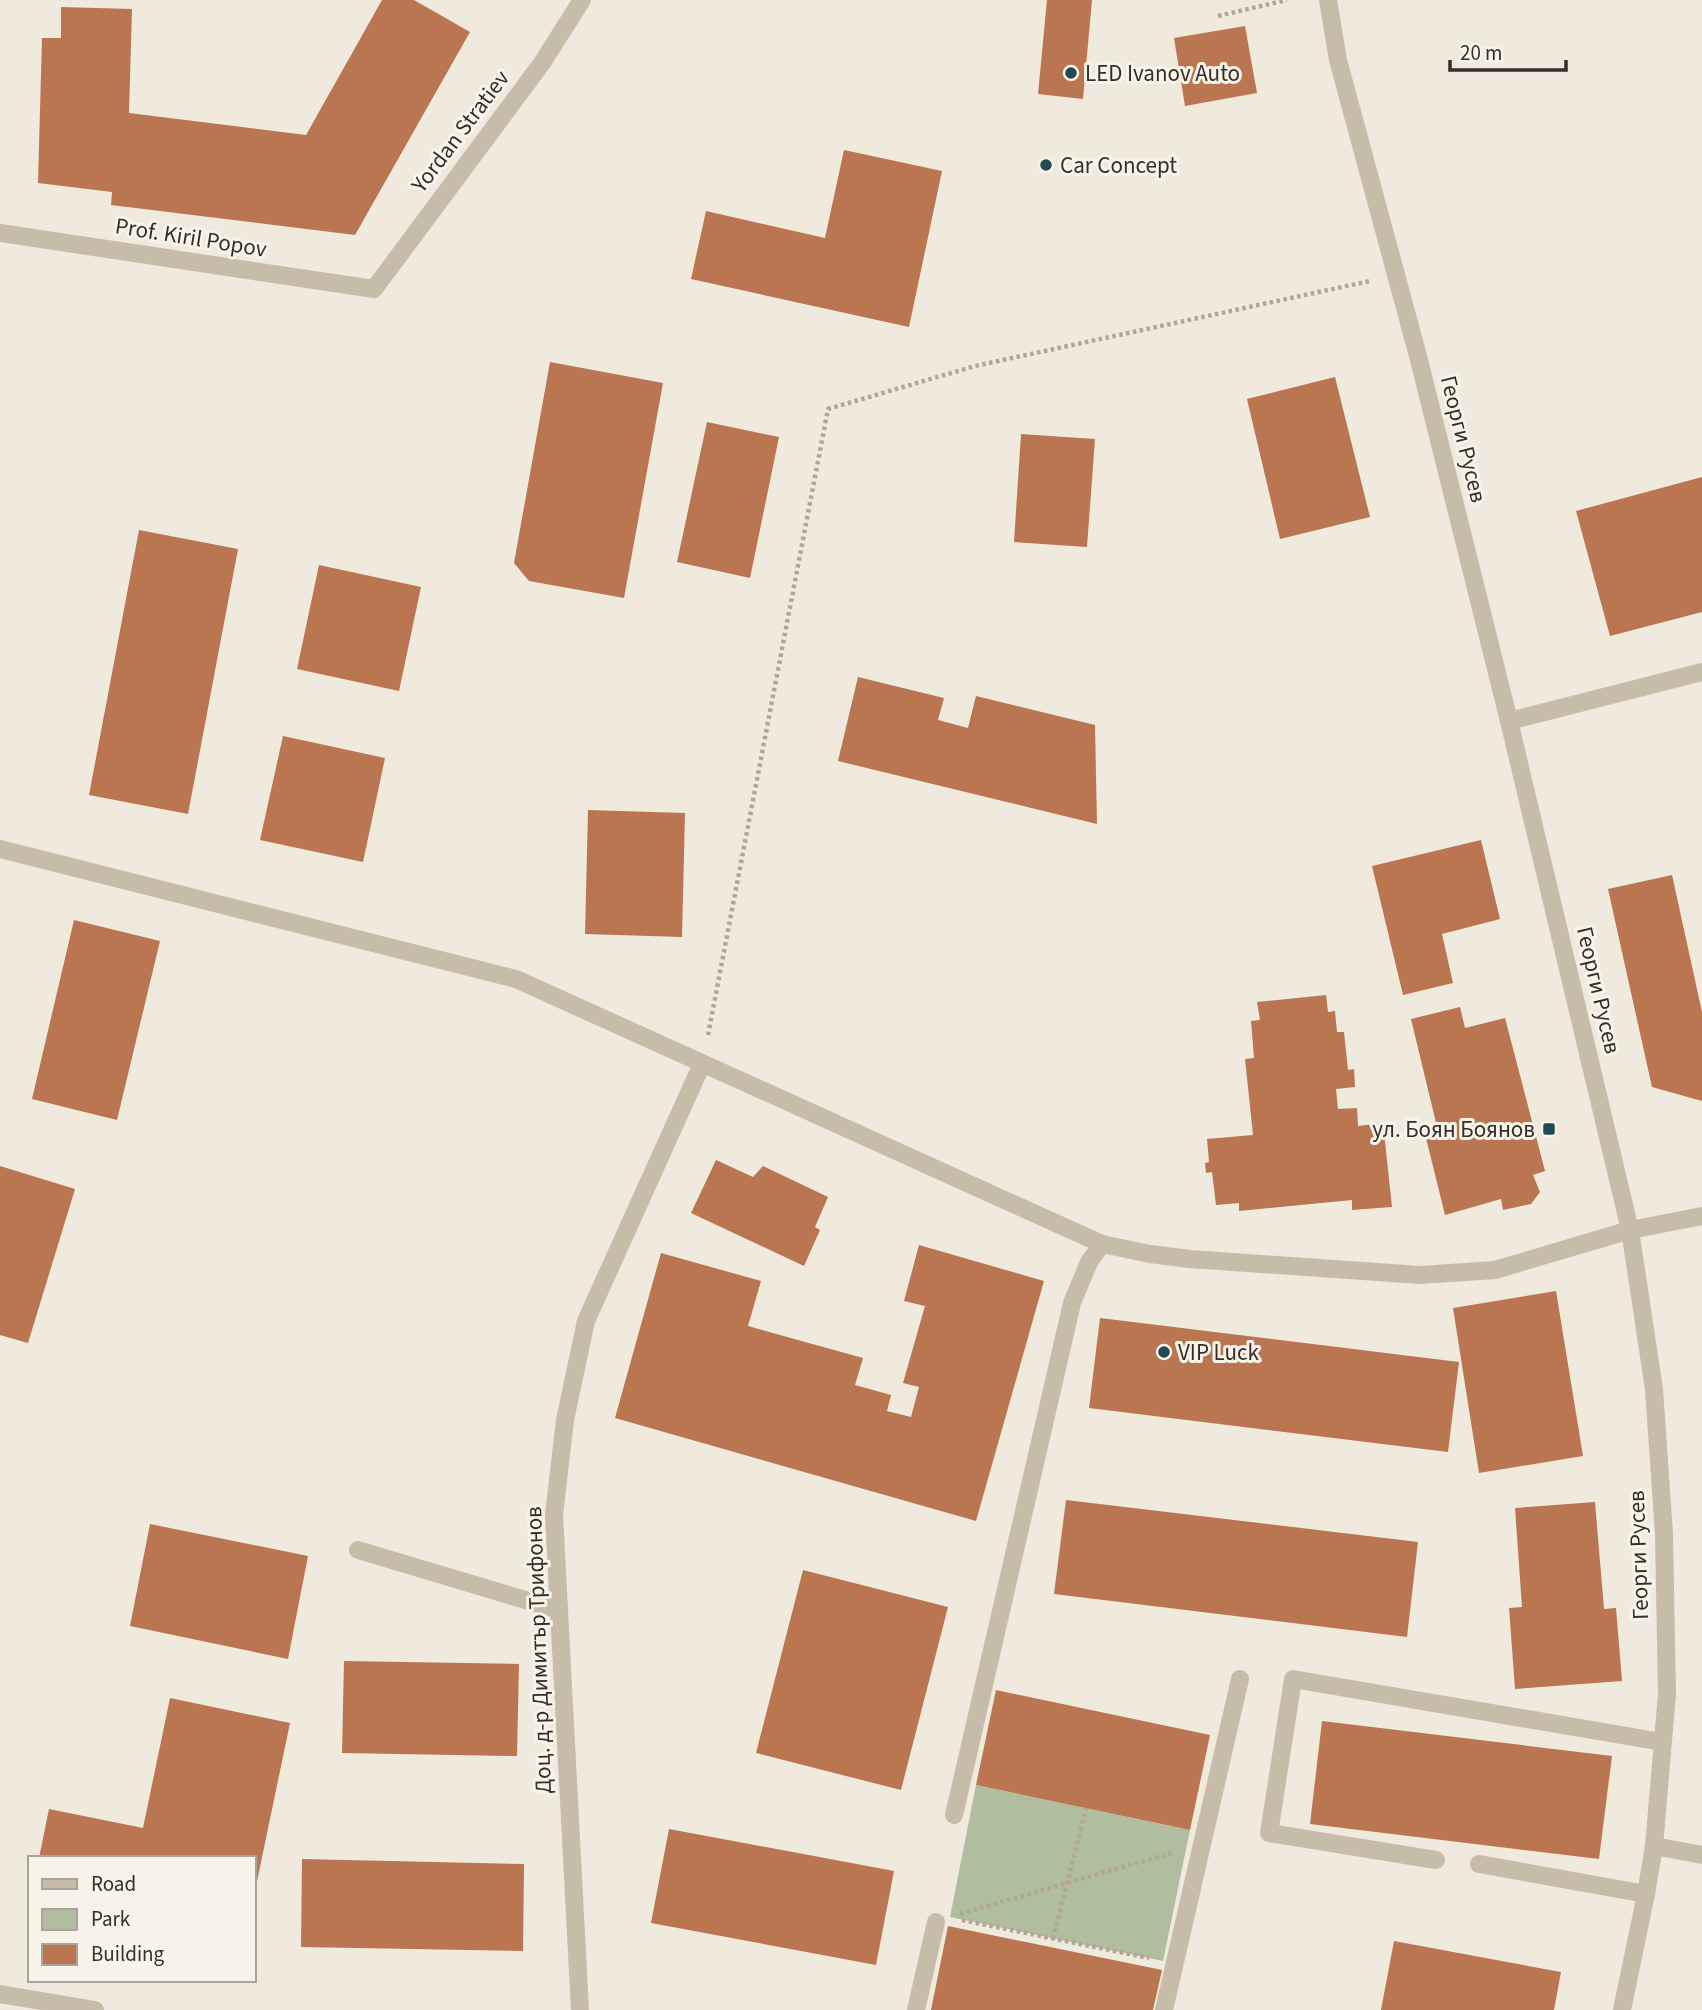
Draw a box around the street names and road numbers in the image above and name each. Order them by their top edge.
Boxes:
street label: Yordan Stratiev [403,63,518,200]
street label: Prof. Kiril Popov [113,209,269,266]
street label: Георги Русев [1432,372,1495,506]
street label: Георги Русев [1568,923,1629,1057]
street label: Георги Русев [1620,1490,1657,1620]
street label: Доц. д-р Димитър Трифонов [517,1506,560,1794]

